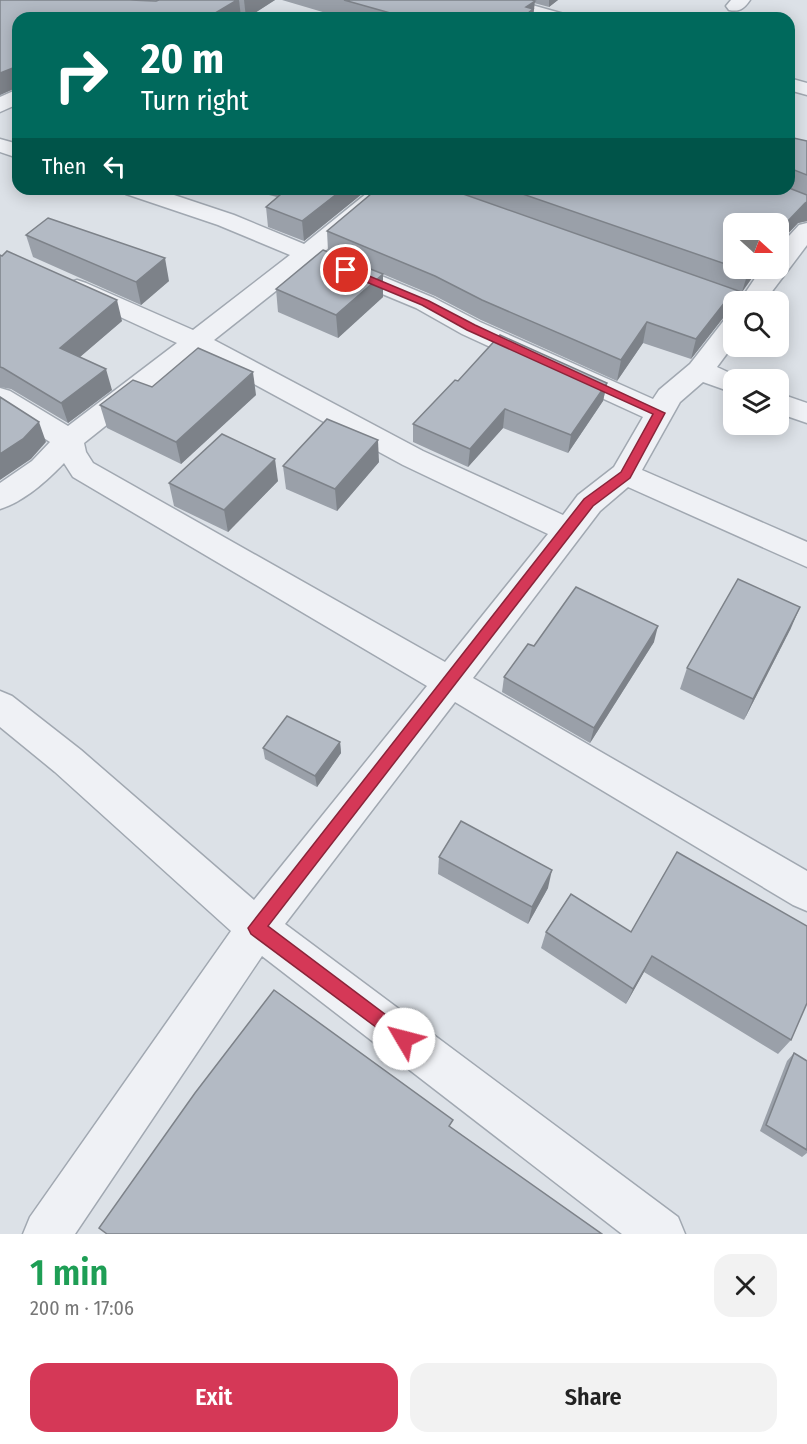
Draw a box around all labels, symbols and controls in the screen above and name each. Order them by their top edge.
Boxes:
text: 20 m [141,34,224,84]
icon: right [42,36,120,114]
text: Turn right [141,85,249,117]
icon: left [98,150,131,183]
text: Then [42,153,86,180]
north arrow [723,213,789,279]
map controls [723,213,789,435]
pin [320,244,371,295]
icon: arrive [329,253,362,286]
button: search [723,291,789,357]
button: layers [723,369,789,435]
position arrow [372,1007,436,1071]
text: 1 min [30,1251,108,1295]
button: close [714,1254,777,1317]
text: 200 m · 17:06 [30,1296,134,1320]
button: Exit [30,1363,398,1432]
button: Share [410,1363,777,1432]

